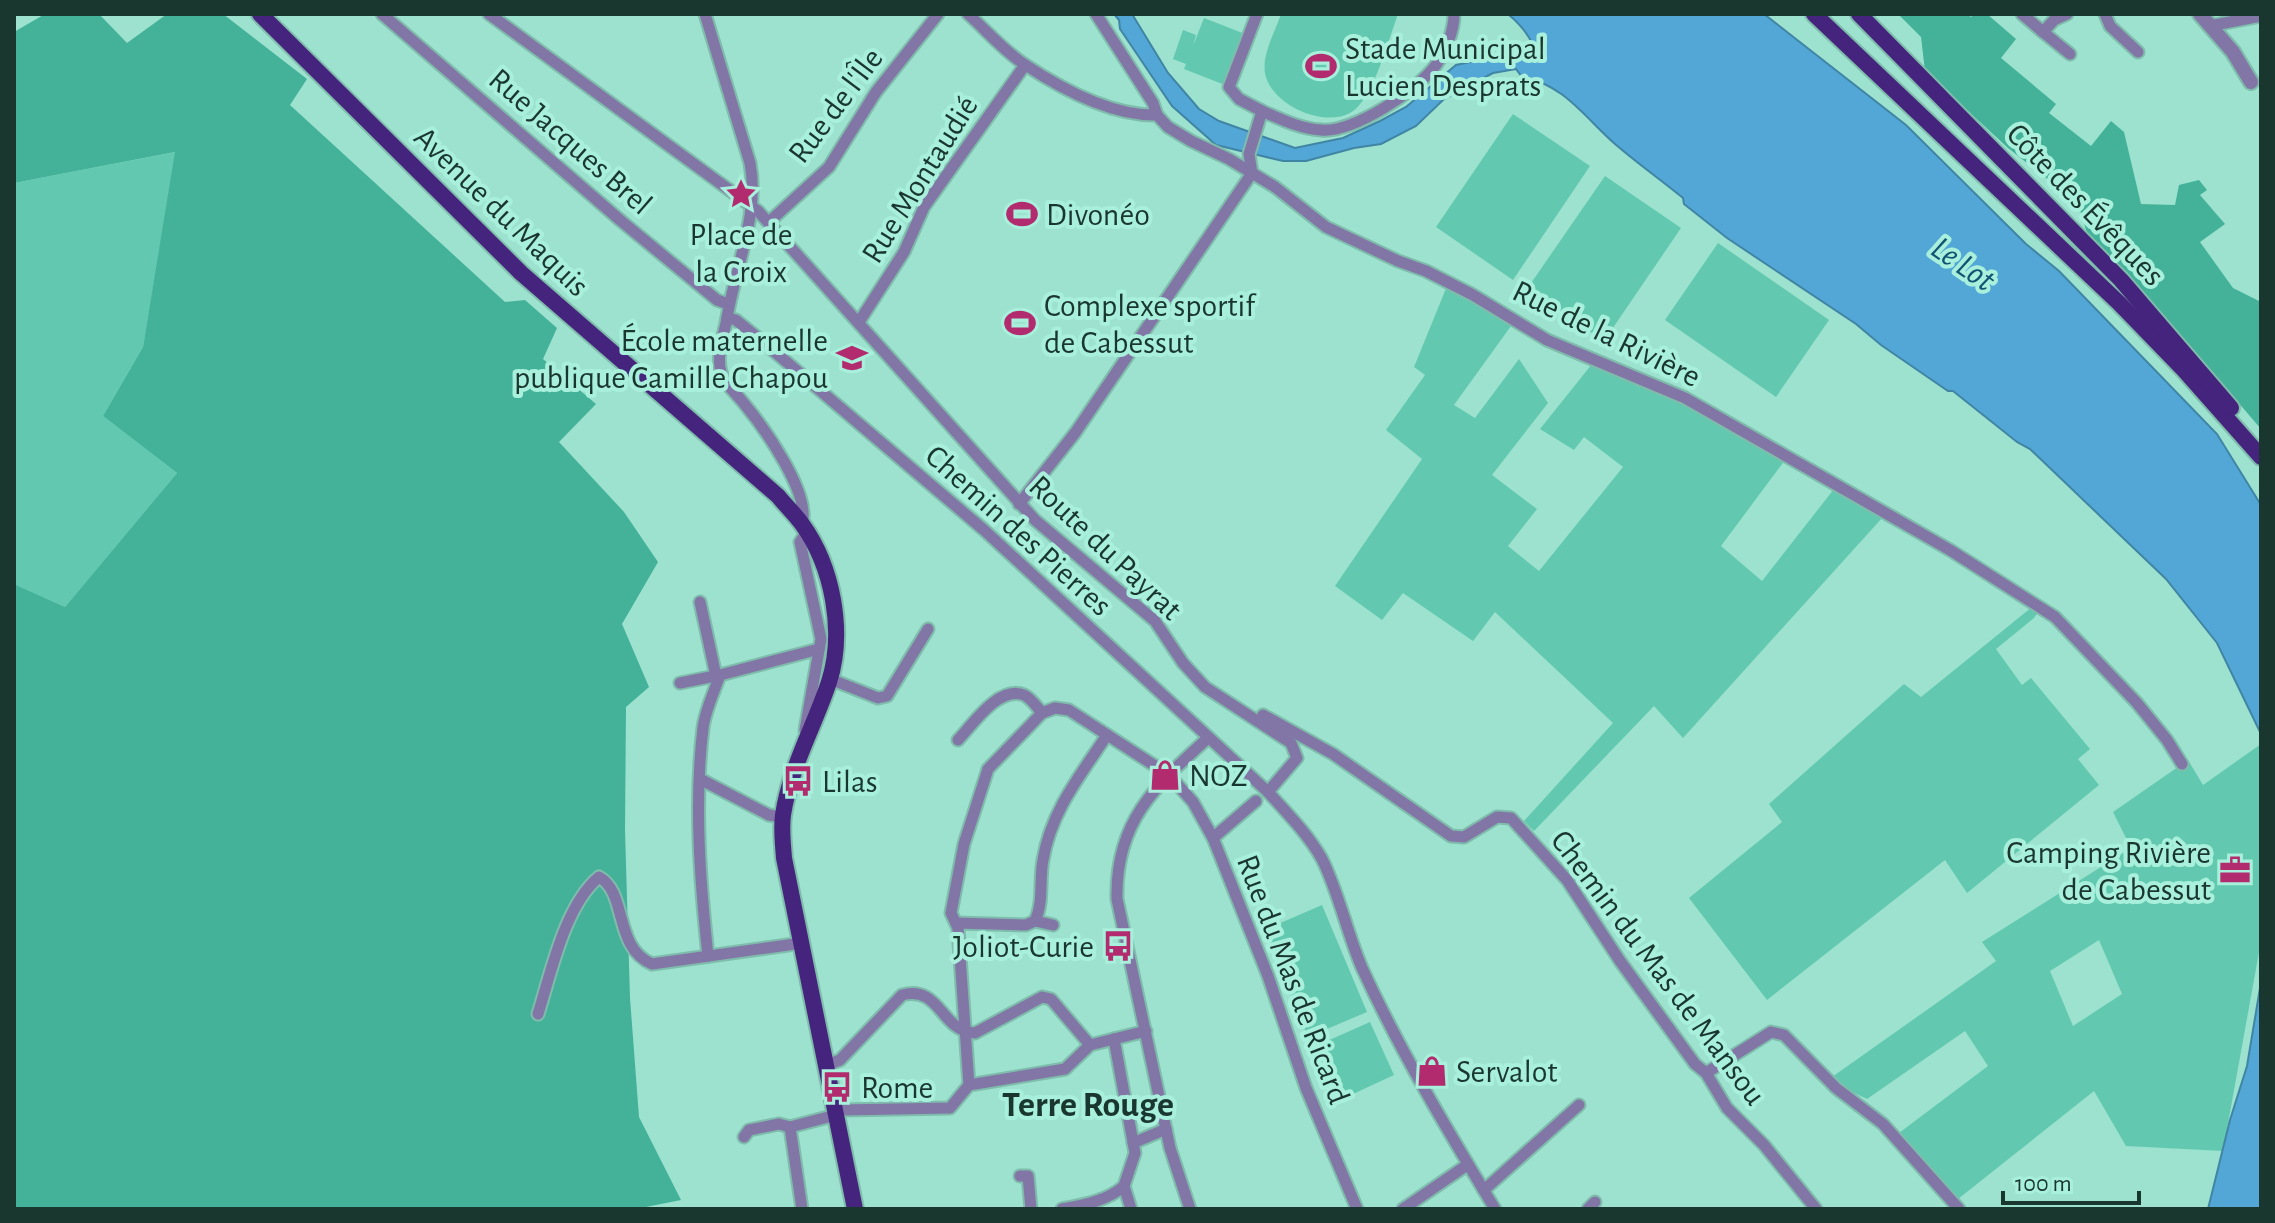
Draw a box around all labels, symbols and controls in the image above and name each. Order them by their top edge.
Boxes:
place label: Stade Municipal Lucien Desprats [1345,33,1546,102]
street label: Rue de l'Île [781,41,889,169]
sports icon: Stade Municipal Lucien Desprats [1304,49,1338,83]
street label: Rue Jacques Brel [483,63,658,221]
street label: Rue Montaudié [856,90,984,269]
street label: Côte des Évêques [2000,115,2172,292]
street label: Avenue du Maquis [408,121,595,303]
place icon: Place de la Croix [724,177,758,211]
sports icon: Divonéo [1005,197,1039,231]
place label: Divonéo [1046,199,1150,231]
place label: Place de la Croix [690,219,792,288]
water label: Le Lot [1925,231,2002,299]
street label: Rue de la Rivière [1508,275,1706,393]
place label: Complexe sportif de Cabessut [1044,290,1257,359]
sports icon: Complexe sportif de Cabessut [1003,306,1037,340]
place label: École maternelle publique Camille Chapou [514,322,828,394]
school or university icon: École maternelle publique Camille Chapou [835,341,869,375]
street label: Chemin des Pierres [919,439,1117,622]
street label: Route du Payrat [1023,469,1188,626]
shop icon: NOZ [1148,758,1182,792]
place label: NOZ [1189,760,1248,792]
bus stop icon: Lilas [781,764,815,798]
place label: Lilas [822,766,878,798]
street label: Chemin du Mas de Mansou [1545,824,1772,1111]
place label: Camping Rivière de Cabessut [2006,837,2211,906]
street label: Rue du Mas de Ricard [1231,850,1355,1108]
office icon: Camping Rivière de Cabessut [2218,853,2252,887]
bus stop icon: Joliot-Curie [1101,929,1135,963]
place label: Joliot-Curie [953,931,1094,963]
shop icon: Servalot [1415,1054,1449,1088]
place label: Servalot [1456,1056,1558,1088]
bus stop icon: Rome [820,1070,854,1104]
place label: Rome [861,1072,933,1104]
district label: Terre Rouge [1002,1087,1174,1123]
scale bar [2003,1155,2139,1205]
text: 100 m [2015,1172,2072,1196]

